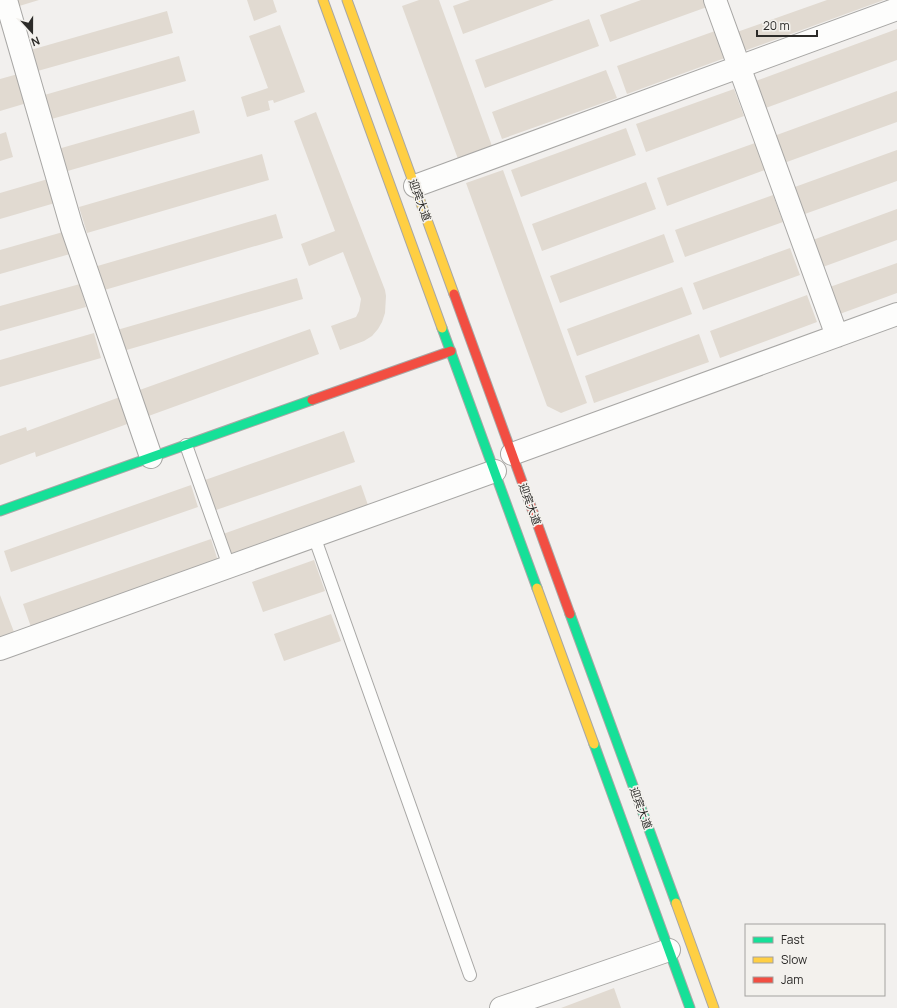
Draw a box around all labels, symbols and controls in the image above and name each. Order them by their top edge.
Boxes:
north arrow [12,12,52,52]
scale bar [757,12,817,38]
text: 20 m [763,17,790,34]
text: N [29,33,42,50]
street label: 迎宾大道 [406,177,435,223]
street label: 迎宾大道 [516,481,545,527]
street label: 迎宾大道 [627,785,656,831]
legend [745,924,885,996]
text: Fast [781,931,805,948]
text: Slow [781,951,807,968]
text: Jam [781,971,803,988]

